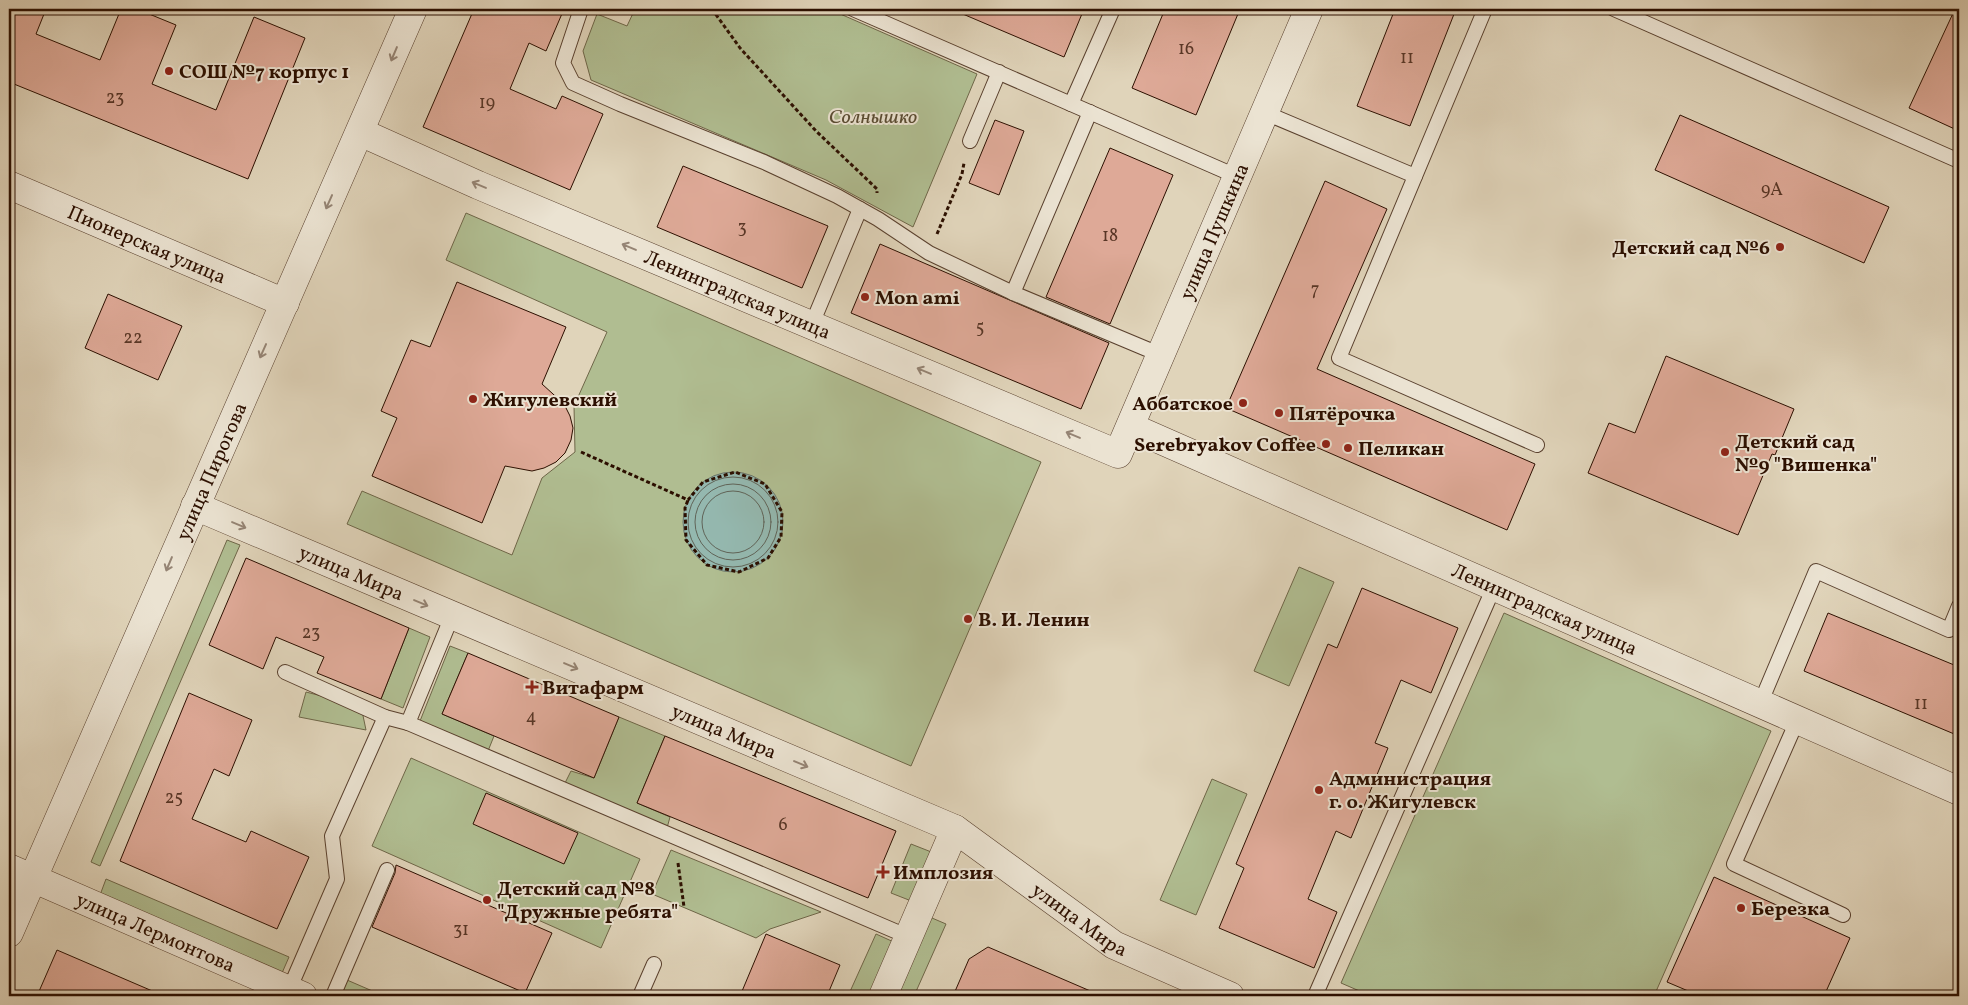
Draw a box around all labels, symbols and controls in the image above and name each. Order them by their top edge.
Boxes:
house number: 16 [1178,37,1194,62]
one-way arrow [388,46,397,61]
house number: 11 [1400,46,1414,71]
place label: СОШ №7 корпус 1 [179,59,349,87]
marker: СОШ №7 корпус 1 [163,65,175,77]
house number: 23 [106,86,124,111]
house number: 19 [479,91,495,116]
park label: Солнышко [829,104,917,132]
street label: улица Пушкина [1174,159,1257,305]
house number: 9А [1761,178,1783,203]
one-way arrow [472,179,487,189]
one-way arrow [323,194,333,209]
street label: Пионерская улица [62,200,230,292]
house number: 3 [737,216,747,241]
house number: 18 [1102,224,1118,249]
place label: Детский сад №6 [1612,235,1770,263]
marker: Детский сад №6 [1774,241,1786,253]
one-way arrow [622,242,637,252]
street label: Ленинградская улица [639,244,835,348]
house number: 7 [1311,278,1319,303]
place label: Mon ami [875,285,960,313]
marker: Mon ami [859,291,871,303]
house number: 5 [976,316,984,341]
house number: 22 [123,326,143,351]
one-way arrow [258,343,268,358]
one-way arrow [917,366,932,376]
place label: Жигулевский [483,387,617,415]
place label: Аббатское [1132,391,1233,419]
marker: Жигулевский [467,393,479,405]
marker: Аббатское [1237,397,1249,409]
street label: улица Пирогова [170,399,255,545]
place label: Пятёрочка [1289,401,1396,429]
marker: Пятёрочка [1273,407,1285,419]
one-way arrow [1066,429,1081,439]
place label: Детский сад №9 "Вишенка" [1735,429,1877,480]
place label: Serebryakov Coffee [1134,432,1316,460]
place label: Пеликан [1358,436,1444,464]
marker: Serebryakov Coffee [1320,438,1332,450]
marker: Пеликан [1342,442,1354,454]
marker: Детский сад №9 "Вишенка" [1719,446,1731,458]
one-way arrow [232,522,247,531]
street label: улица Мира [294,540,408,609]
one-way arrow [164,556,174,571]
street label: Ленинградская улица [1447,558,1641,664]
one-way arrow [413,598,428,608]
place label: В. И. Ленин [978,607,1090,635]
marker: В. И. Ленин [962,613,974,625]
house number: 23 [302,621,320,646]
one-way arrow [563,662,578,672]
place label: Витафарм [542,675,644,703]
marker: Витафарм [526,681,538,693]
house number: 11 [1914,692,1928,717]
street label: улица Мира [666,698,780,768]
house number: 4 [526,705,536,730]
one-way arrow [793,759,808,769]
place label: Администрация г. о. Жигулевск [1329,766,1491,817]
marker: Администрация г. о. Жигулевск [1313,784,1325,796]
house number: 25 [165,786,183,811]
house number: 6 [778,813,788,838]
place label: Имплозия [893,860,993,888]
marker: Имплозия [877,866,889,878]
place label: Детский сад №8 "Дружные ребята" [497,876,678,927]
street label: улица Мира [1025,877,1131,965]
street label: улица Лермонтова [71,887,239,981]
marker: Детский сад №8 "Дружные ребята" [481,894,493,906]
place label: Березка [1751,896,1830,924]
marker: Березка [1735,902,1747,914]
house number: 31 [453,918,469,943]

